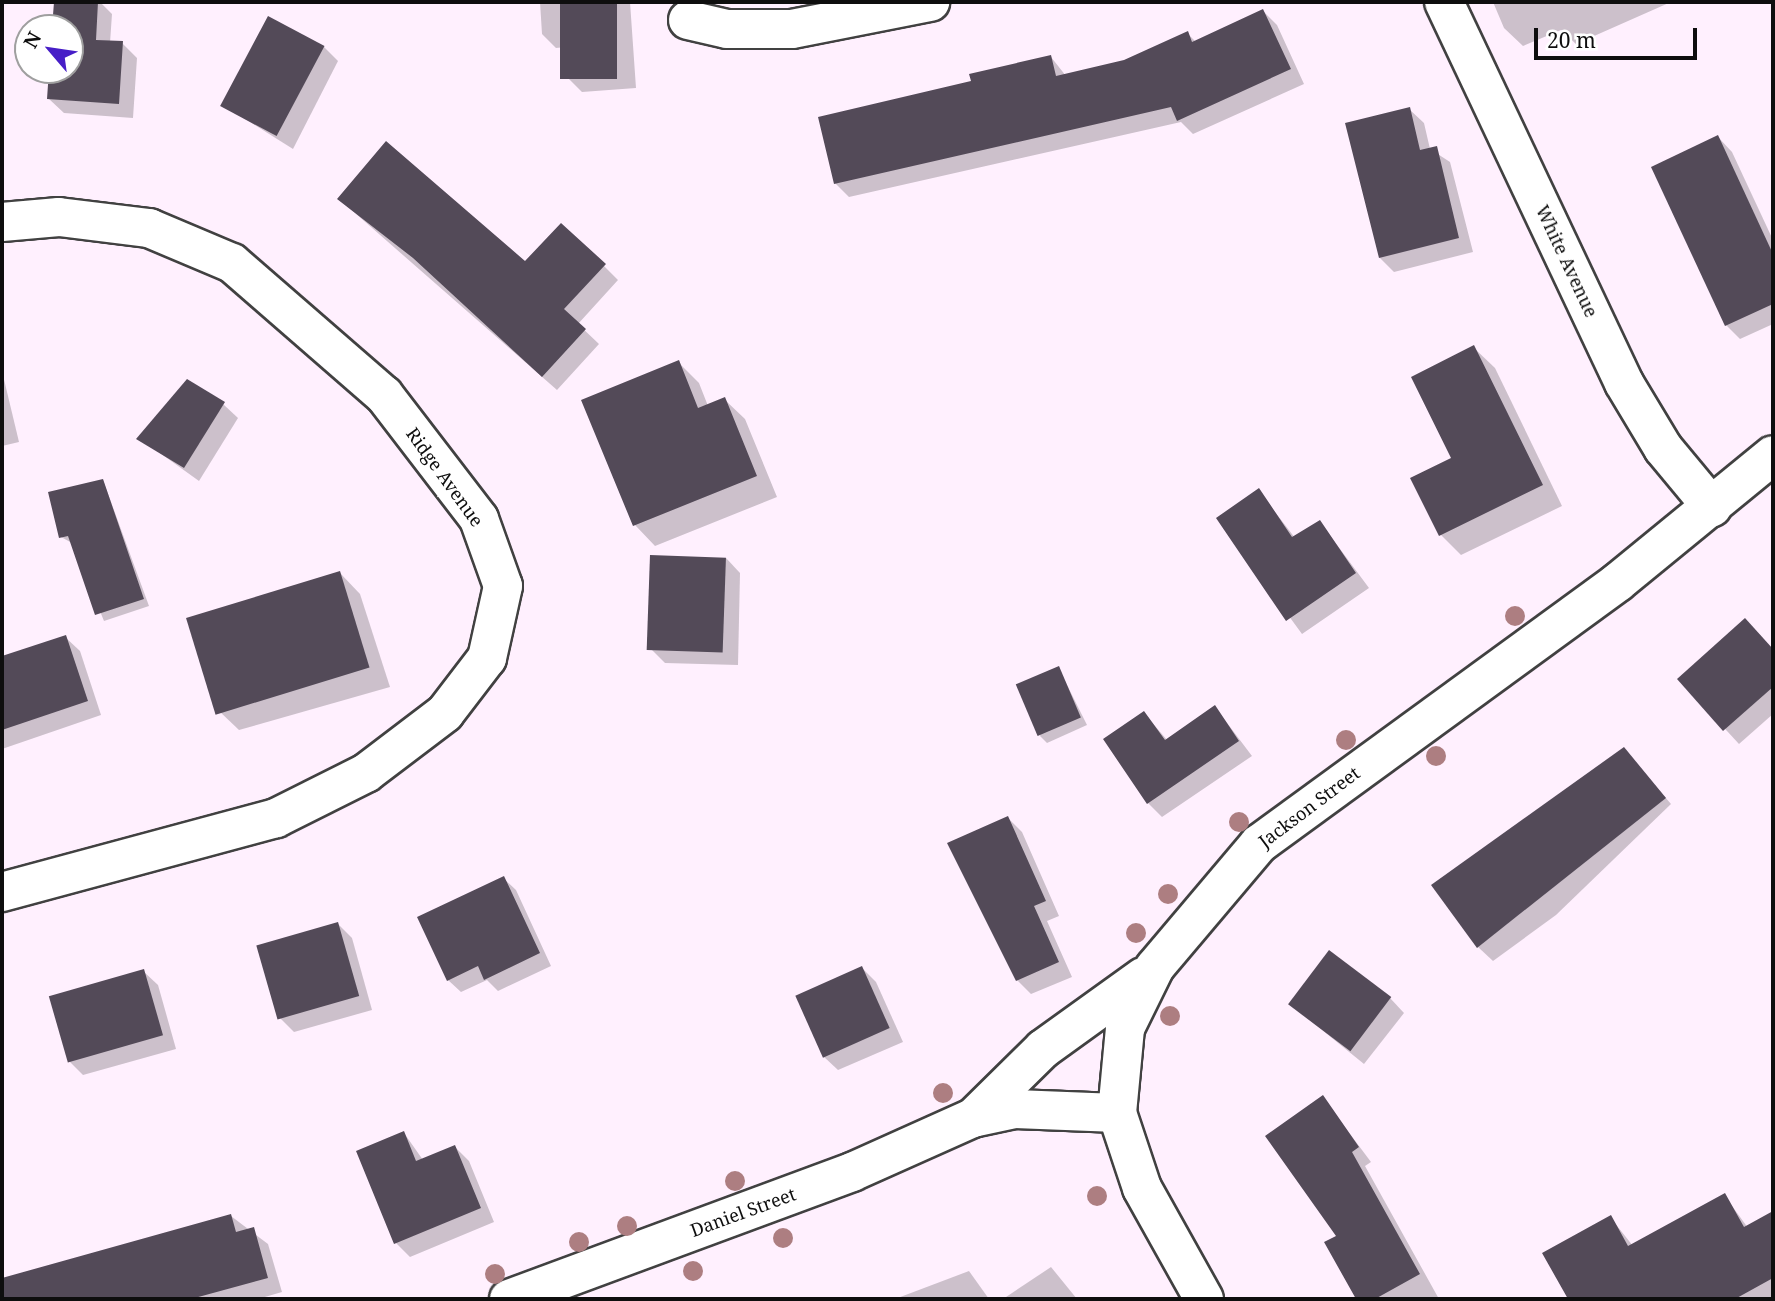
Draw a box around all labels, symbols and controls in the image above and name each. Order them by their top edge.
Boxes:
north arrow [14,14,84,84]
scale bar [1537,14,1700,58]
text: 20 m [1547,26,1596,54]
text: N [17,27,47,53]
street label: White Avenue [1532,202,1602,320]
street label: Ridge Avenue [402,423,488,531]
street label: Jackson Street [1254,762,1364,852]
street label: Daniel Street [687,1183,799,1241]

